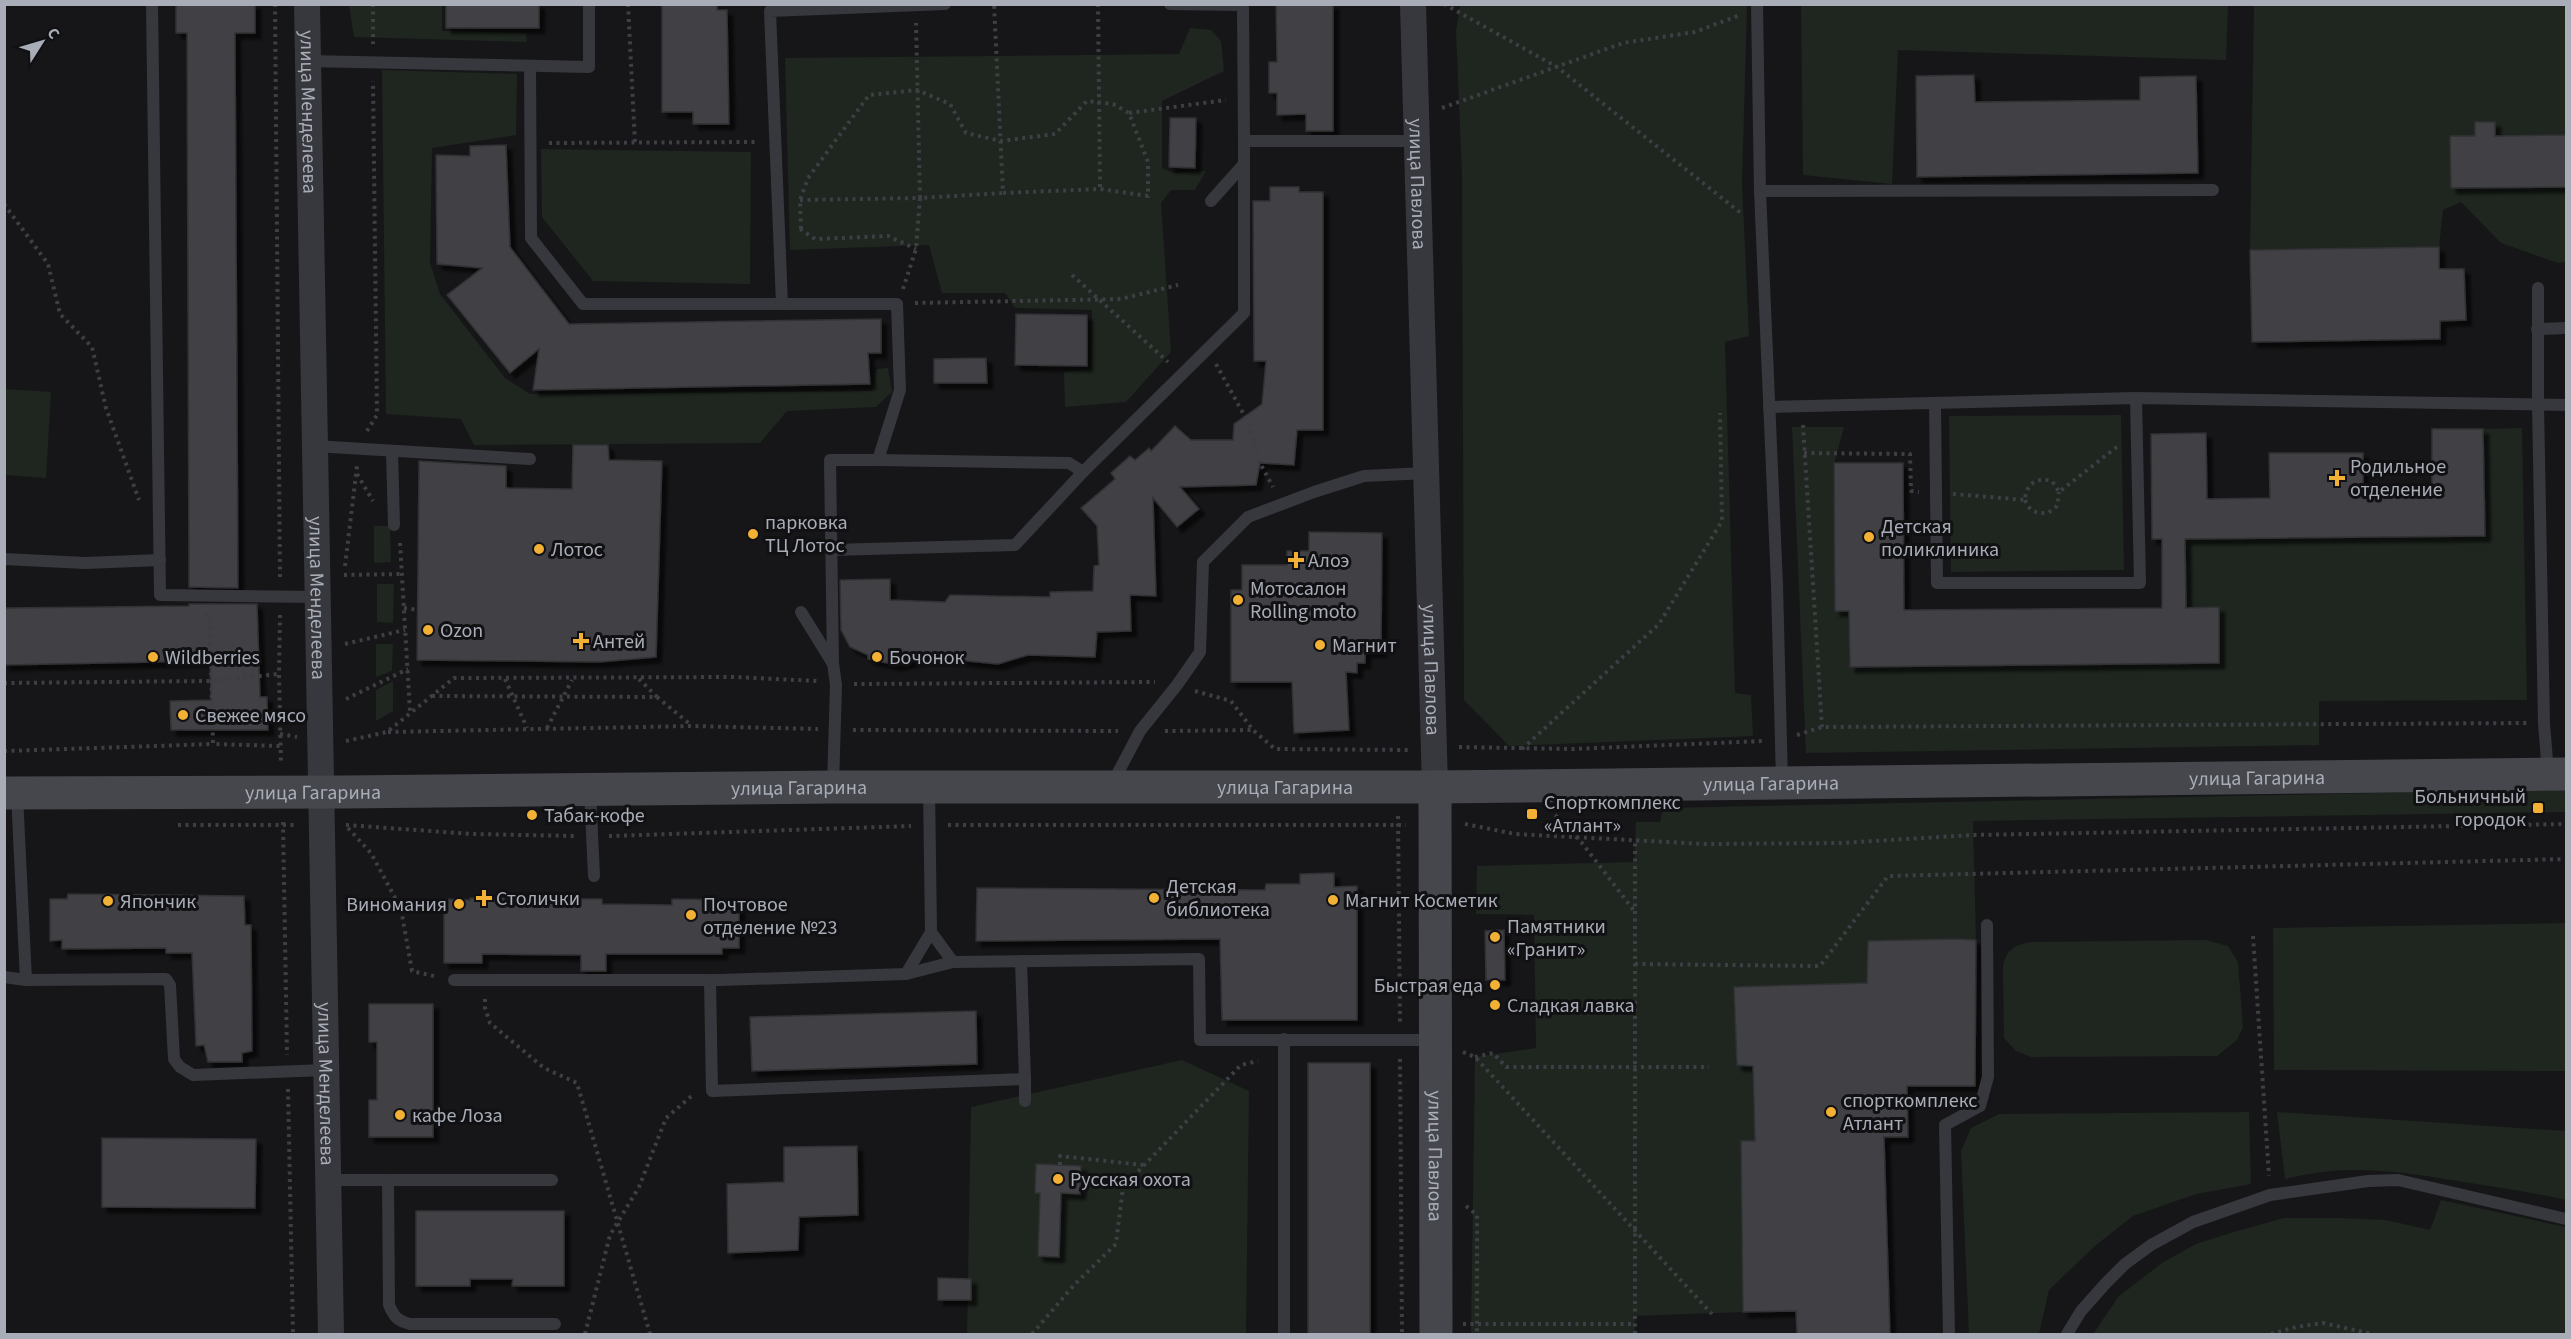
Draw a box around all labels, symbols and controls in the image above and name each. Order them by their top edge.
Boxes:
north arrow [12,12,72,72]
text: С [42,23,65,44]
street label: улица Менделеева [292,30,323,194]
street label: улица Павлова [1401,118,1433,250]
place label: Родильное отделение [2350,453,2446,504]
marker: Родильное отделение [2328,469,2346,487]
place label: парковка ТЦ Лотос [765,509,848,560]
place label: Детская поликлиника [1881,513,1999,564]
street label: улица Менделеева [301,516,332,680]
marker: парковка ТЦ Лотос [746,527,760,541]
marker: Детская поликлиника [1862,530,1876,544]
place label: Лотос [551,536,603,564]
marker: Лотос [532,542,546,556]
place label: Алоэ [1308,547,1349,575]
marker: Алоэ [1289,553,1303,567]
place label: Мотосалон Rolling moto [1250,575,1357,626]
marker: Мотосалон Rolling moto [1231,593,1245,607]
street label: улица Павлова [1415,604,1447,736]
place label: Ozon [440,617,483,645]
marker: Ozon [421,623,435,637]
place label: Антей [593,628,645,656]
place label: Магнит [1332,632,1397,660]
marker: Антей [574,634,588,648]
marker: Магнит [1313,638,1327,652]
place label: Wildberries [165,644,260,672]
place label: Бочонок [889,644,965,672]
marker: Wildberries [146,650,160,664]
marker: Бочонок [870,650,884,664]
place label: Свежее мясо [195,702,306,730]
marker: Свежее мясо [176,708,190,722]
street label: улица Гагарина [2189,764,2325,793]
street label: улица Гагарина [1703,769,1839,799]
street label: улица Гагарина [731,774,867,803]
street label: улица Гагарина [1217,774,1353,802]
street label: улица Гагарина [245,779,381,807]
place label: Больничный городок [2414,783,2526,834]
place label: Спорткомплекс «Атлант» [1544,789,1681,840]
marker: Больничный городок [2531,801,2545,815]
place label: Табак-кофе [544,802,645,830]
marker: Спорткомплекс «Атлант» [1525,807,1539,821]
marker: Табак-кофе [525,808,539,822]
place label: Детская библиотека [1166,873,1270,924]
place label: Столички [496,885,580,913]
place label: Магнит Косметик [1345,887,1498,915]
place label: Япончик [120,888,196,916]
place label: Виномания [346,891,447,919]
marker: Столички [477,891,491,905]
place label: Почтовое отделение №23 [703,891,837,942]
marker: Детская библиотека [1147,891,1161,905]
marker: Магнит Косметик [1326,893,1340,907]
marker: Япончик [101,894,115,908]
marker: Виномания [452,897,466,911]
marker: Почтовое отделение №23 [684,908,698,922]
place label: Памятники «Гранит» [1507,913,1606,964]
marker: Памятники «Гранит» [1488,930,1502,944]
place label: Быстрая еда [1374,972,1483,1000]
marker: Быстрая еда [1488,978,1502,992]
place label: Сладкая лавка [1507,992,1635,1020]
marker: Сладкая лавка [1488,998,1502,1012]
street label: улица Менделеева [310,1002,341,1166]
place label: спорткомплекс Атлант [1843,1087,1977,1138]
street label: улица Павлова [1421,1090,1449,1222]
place label: кафе Лоза [412,1102,503,1130]
marker: спорткомплекс Атлант [1824,1105,1838,1119]
marker: кафе Лоза [393,1108,407,1122]
place label: Русская охота [1070,1166,1191,1194]
marker: Русская охота [1051,1172,1065,1186]

